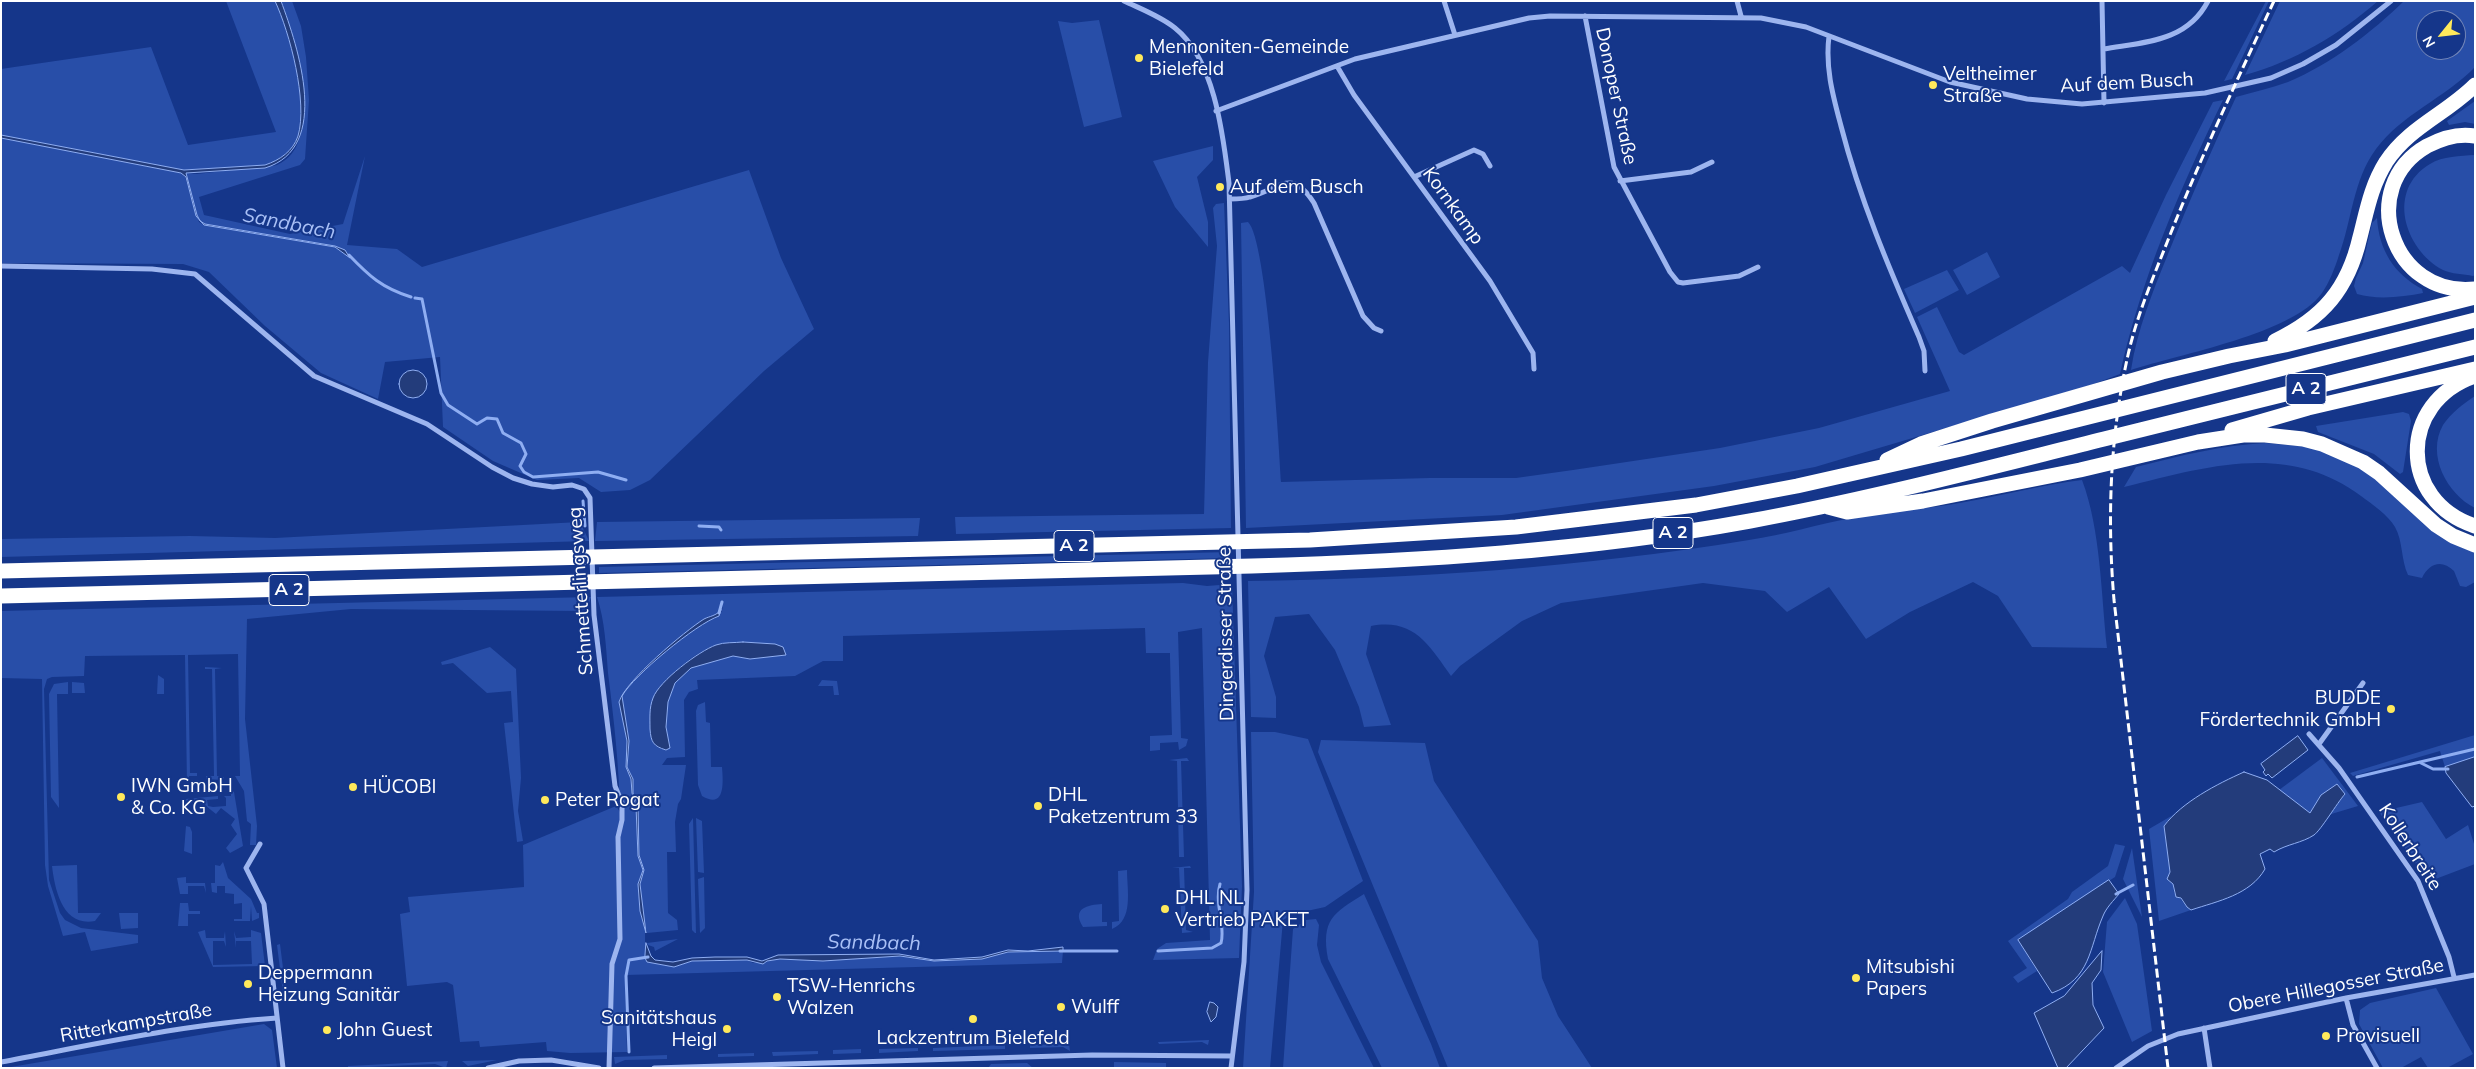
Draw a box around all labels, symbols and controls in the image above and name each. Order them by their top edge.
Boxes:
north arrow [2416,10,2466,60]
street label: Donoper Straße [1590,25,1642,167]
text: N [2418,33,2439,51]
place label: Mennoniten-Gemeinde Bielefeld [1149,36,1349,80]
marker: Mennoniten-Gemeinde Bielefeld [1133,52,1145,64]
place label: Veltheimer Straße [1943,63,2037,107]
street label: Auf dem Busch [2060,68,2194,98]
marker: Veltheimer Straße [1927,79,1939,91]
street label: Kornkamp [1417,163,1489,249]
place label: Auf dem Busch [1230,176,1364,198]
marker: Auf dem Busch [1214,181,1226,193]
water label: Sandbach [241,203,337,245]
road number: A 2 [2286,374,2326,404]
street label: Schmetterlingsweg [564,506,598,676]
road number: A 2 [1653,518,1693,548]
road number: A 2 [1054,530,1094,562]
street label: Dingerdisser Straße [1213,547,1239,721]
road number: A 2 [269,574,309,606]
place label: BUDDE Fördertechnik GmbH [2200,687,2381,731]
marker: BUDDE Fördertechnik GmbH [2385,703,2397,715]
place label: IWN GmbH & Co. KG [131,775,233,819]
place label: HÜCOBI [363,776,437,798]
marker: HÜCOBI [347,781,359,793]
place label: DHL Paketzentrum 33 [1048,784,1198,828]
place label: Peter Rogat [555,789,659,811]
marker: IWN GmbH & Co. KG [115,791,127,803]
marker: Peter Rogat [539,794,551,806]
street label: Kollerbreite [2374,799,2446,895]
marker: DHL Paketzentrum 33 [1032,800,1044,812]
place label: DHL NL Vertrieb PAKET [1175,887,1309,931]
marker: DHL NL Vertrieb PAKET [1159,903,1171,915]
water label: Sandbach [827,930,921,956]
street label: Obere Hillegosser Straße [2226,954,2446,1018]
place label: Mitsubishi Papers [1866,956,1955,1000]
place label: Deppermann Heizung Sanitär [258,962,400,1006]
marker: Mitsubishi Papers [1850,972,1862,984]
place label: TSW-Henrichs Walzen [787,975,915,1019]
marker: Deppermann Heizung Sanitär [242,978,254,990]
marker: TSW-Henrichs Walzen [771,991,783,1003]
place label: Wulff [1071,996,1119,1018]
street label: Ritterkampstraße [58,998,214,1048]
marker: Wulff [1055,1001,1067,1013]
place label: Sanitätshaus Heigl [601,1007,717,1051]
marker: Lackzentrum Bielefeld [967,1013,979,1025]
place label: John Guest [337,1019,432,1041]
marker: Sanitätshaus Heigl [721,1023,733,1035]
marker: John Guest [321,1024,333,1036]
place label: Provisuell [2336,1025,2420,1047]
place label: Lackzentrum Bielefeld [876,1027,1070,1049]
marker: Provisuell [2320,1030,2332,1042]

